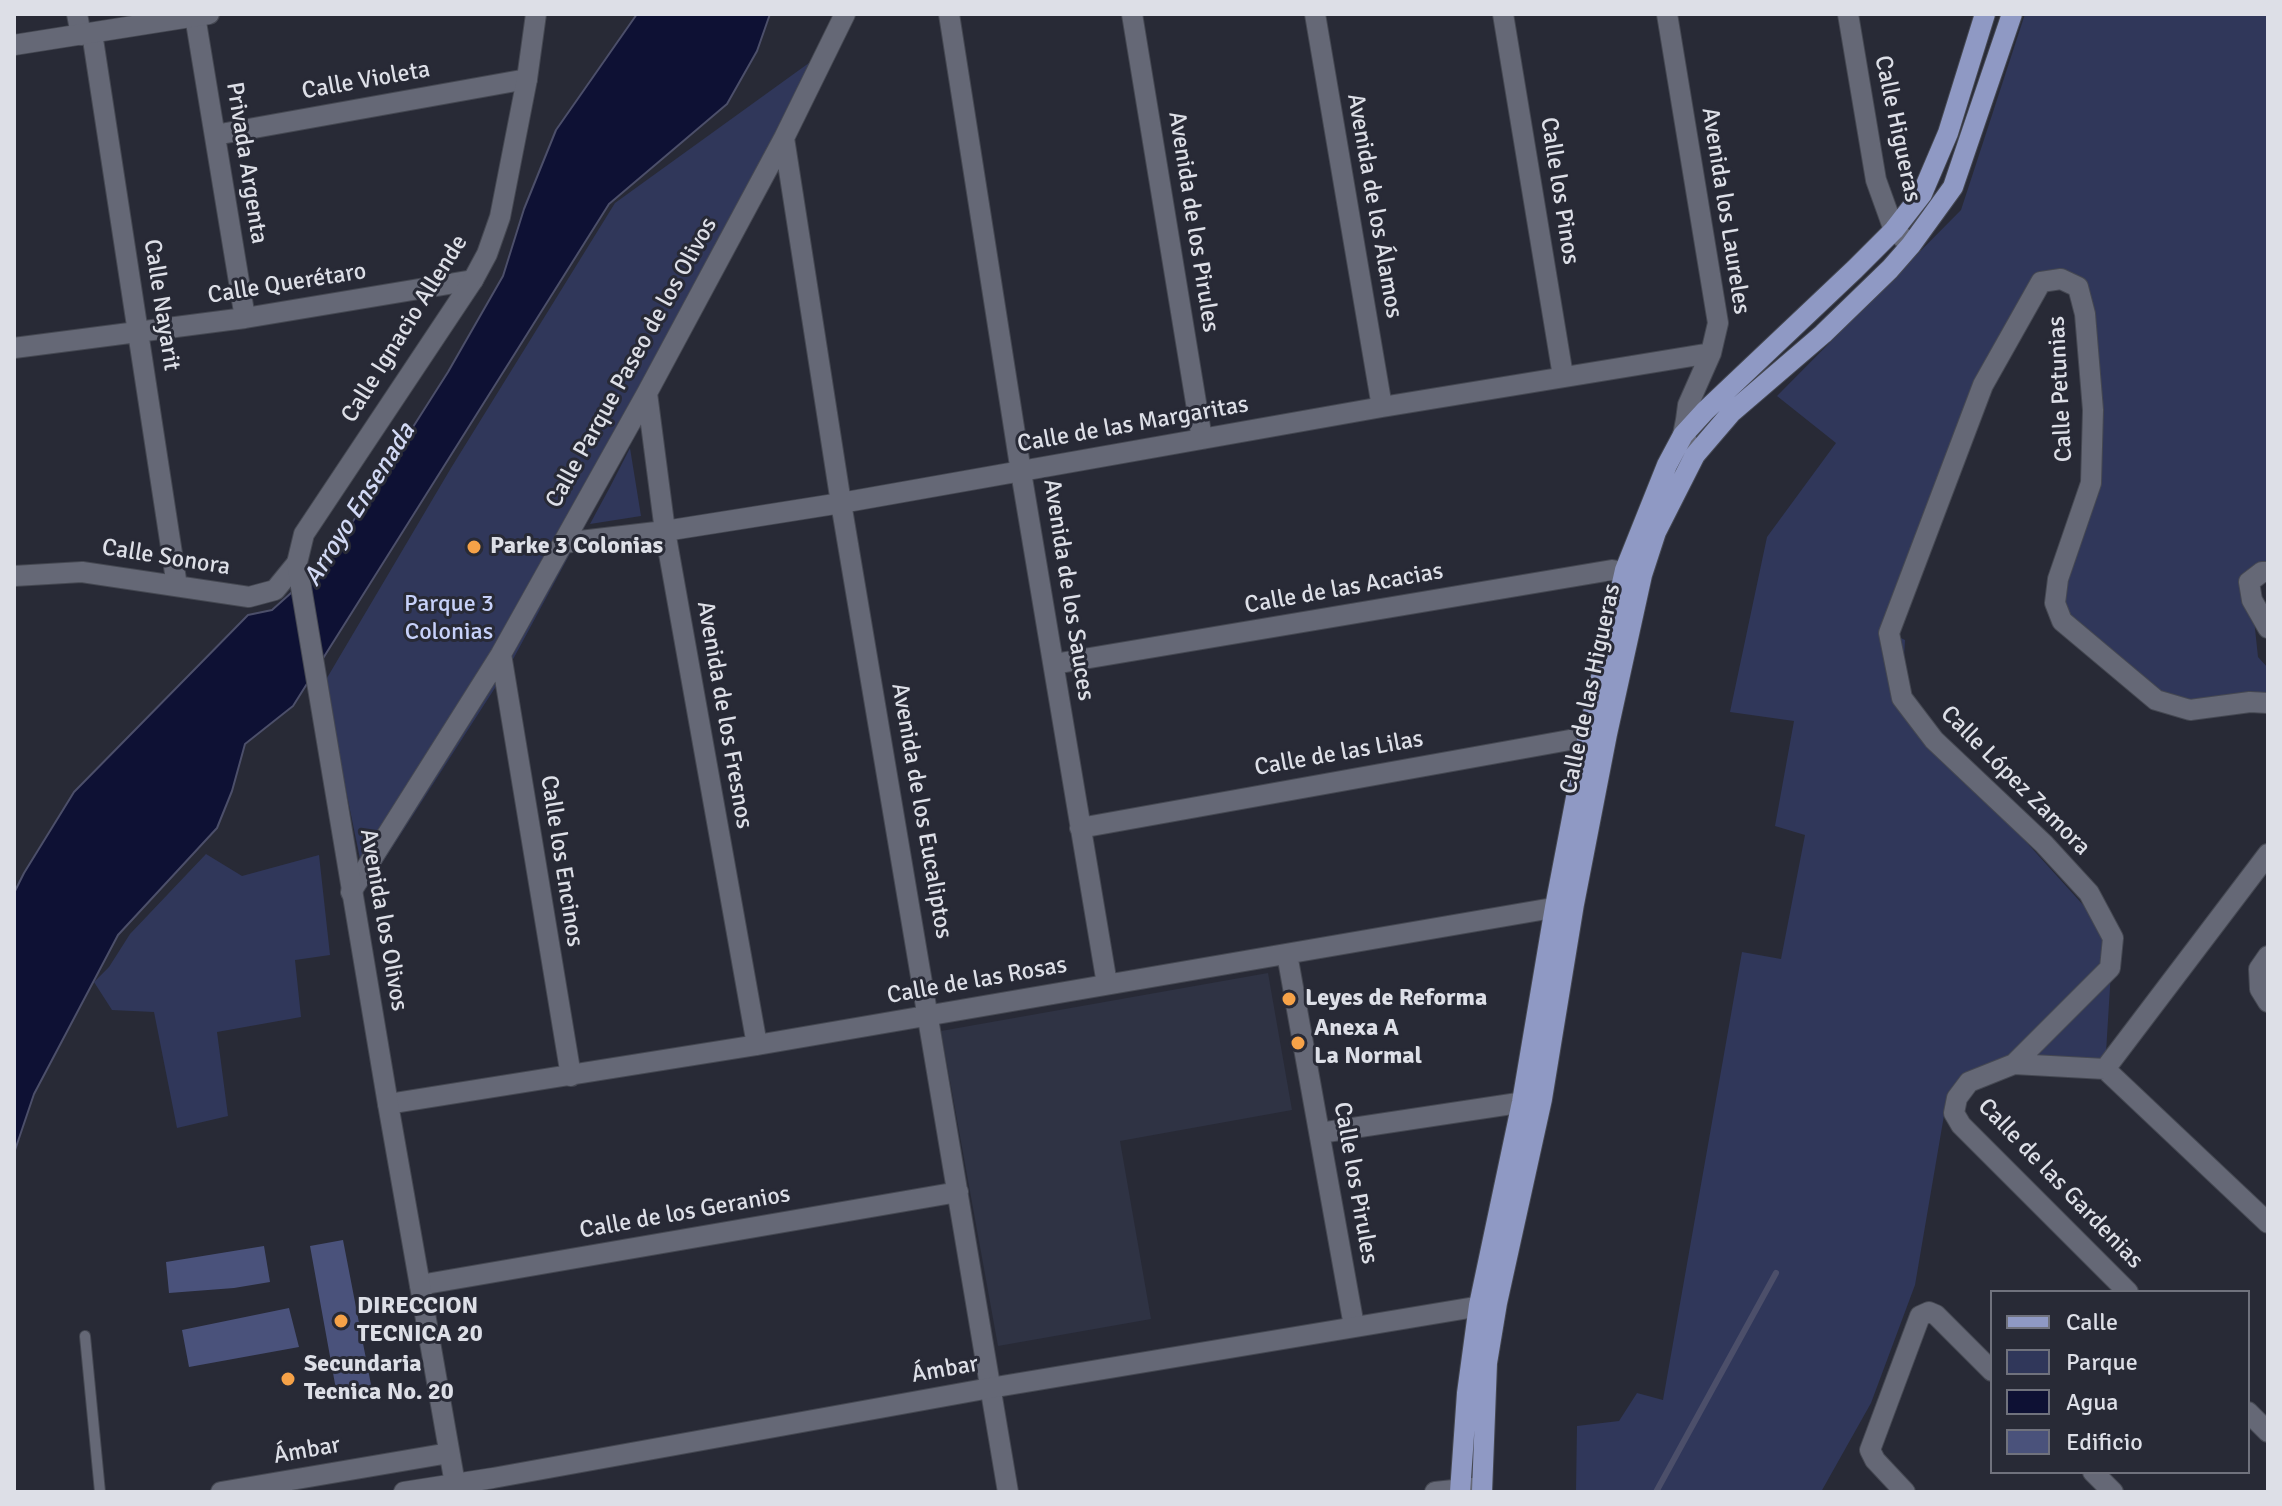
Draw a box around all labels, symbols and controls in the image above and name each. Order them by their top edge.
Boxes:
street label: Calle Higueras [1867,53,1927,205]
street label: Calle Violeta [300,56,432,106]
street label: Privada Argenta [219,80,273,246]
street label: Avenida de los Álamos [1340,91,1408,321]
street label: Avenida los Laureles [1694,106,1756,316]
street label: Avenida de los Pirules [1161,110,1225,334]
street label: Calle los Pinos [1533,115,1585,267]
street label: Calle Parque Paseo de los Olivos [540,213,724,513]
street label: Calle Ignacio Allende [336,230,474,428]
street label: Calle Nayarit [136,237,186,373]
street label: Calle Querétaro [206,257,368,311]
street label: Calle Petunias [2043,315,2079,463]
street label: Calle de las Margaritas [1015,390,1251,460]
water label: Arroyo Ensenada [297,418,423,592]
street label: Avenida de los Sauces [1036,477,1100,703]
place label: Parke 3 Colonias [490,533,663,561]
street label: Calle Sonora [100,534,232,582]
marker: Parke 3 Colonias [465,538,483,556]
street label: Calle de las Acacias [1243,557,1445,621]
street label: Calle de las Higueras [1555,581,1627,797]
park label: Parque 3 Colonias [404,591,494,647]
street label: Avenida de los Fresnos [690,599,758,831]
street label: Avenida de los Eucaliptos [884,681,958,941]
street label: Calle López Zamora [1934,700,2096,862]
street label: Calle de las Lilas [1252,725,1426,783]
street label: Calle los Encinos [533,773,589,949]
street label: Avenida los Olivos [353,827,413,1013]
street label: Calle de las Rosas [885,951,1069,1011]
place label: Leyes de Reforma [1305,985,1487,1013]
marker: Leyes de Reforma [1280,990,1298,1008]
place label: Anexa A La Normal [1314,1015,1422,1071]
marker: Anexa A La Normal [1289,1034,1307,1052]
street label: Calle de las Gardenias [1971,1093,2149,1275]
street label: Calle los Pirules [1327,1100,1383,1266]
street label: Calle de los Geranios [577,1180,793,1246]
legend [1990,1290,2250,1474]
place label: DIRECCION TECNICA 20 [357,1293,483,1349]
text: Calle [2066,1307,2118,1337]
marker: DIRECCION TECNICA 20 [332,1312,350,1330]
text: Parque [2066,1347,2138,1377]
street label: Ámbar [909,1350,981,1390]
place label: Secundaria Tecnica No. 20 [304,1351,454,1407]
marker: Secundaria Tecnica No. 20 [279,1370,297,1388]
text: Agua [2066,1387,2118,1417]
text: Edificio [2066,1427,2143,1457]
street label: Ámbar [271,1431,343,1471]

